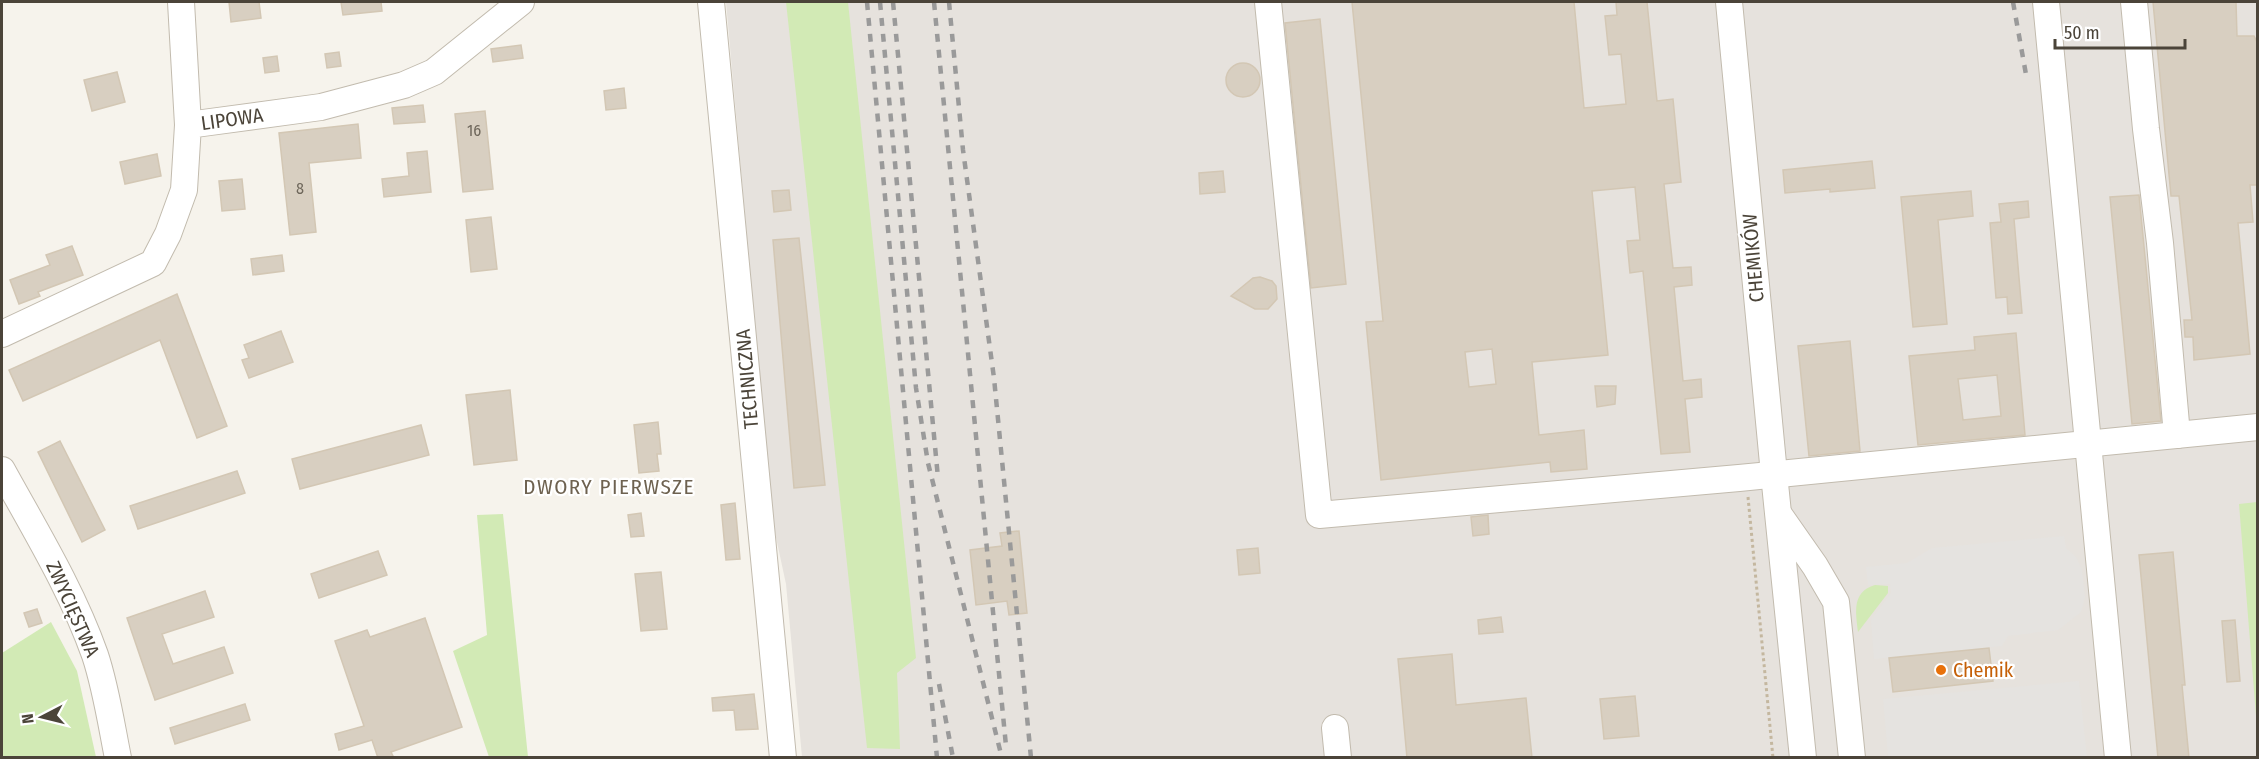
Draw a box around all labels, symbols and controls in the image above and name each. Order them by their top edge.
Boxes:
scale bar [2055,12,2186,50]
text: 50 m [2064,22,2100,44]
street label: LIPOWA [199,103,265,135]
house number: 16 [467,121,481,140]
house number: 8 [296,179,304,198]
street label: CHEMIKÓW [1737,213,1769,303]
street label: TECHNICZNA [731,328,763,430]
district label: DWORY PIERWSZE [523,474,695,500]
street label: ZWYCIĘSTWA [41,557,105,661]
place label: Chemik [1953,658,2014,682]
marker: Chemik [1934,663,1948,677]
north arrow [12,687,72,747]
text: N [18,713,38,725]

